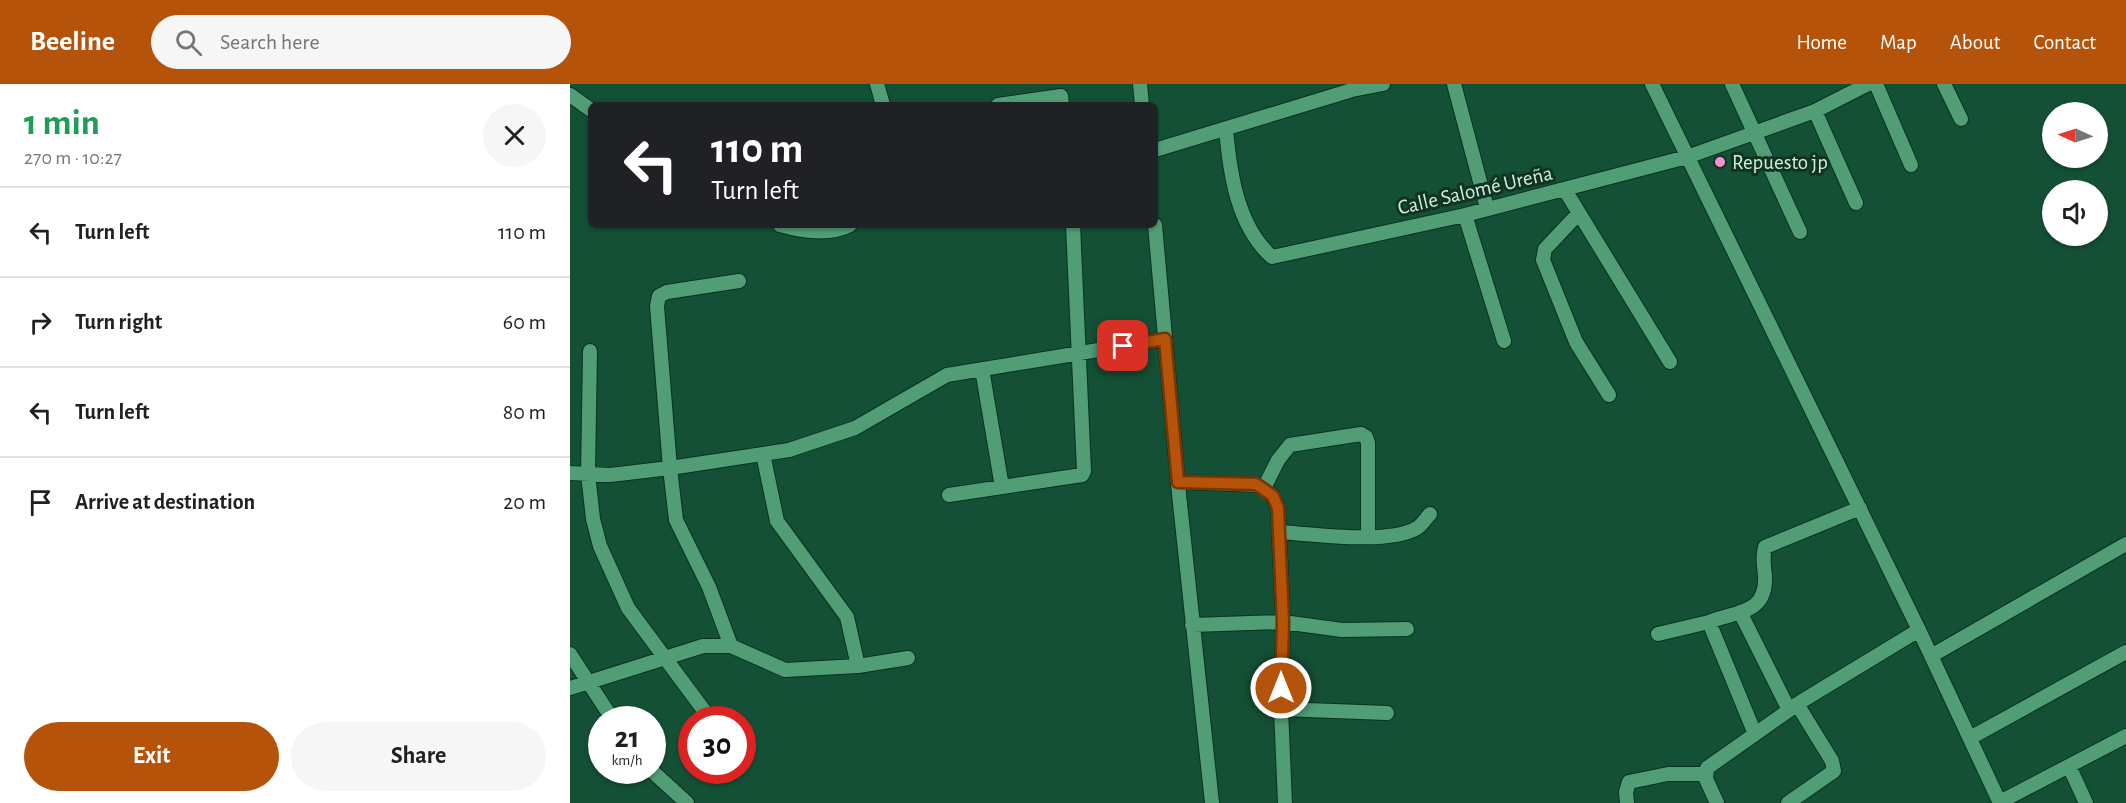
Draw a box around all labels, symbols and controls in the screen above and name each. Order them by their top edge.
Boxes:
search box [151,15,571,69]
icon: search [172,26,205,59]
text: Beeline [30,28,115,56]
text: Search here [220,31,320,53]
text: Home [1796,32,1847,53]
text: Map [1880,32,1917,53]
text: About [1950,32,2000,53]
text: Contact [2033,32,2096,53]
north arrow [2042,102,2108,168]
map controls [2042,102,2108,246]
button: close [483,104,546,167]
text: 1 min [24,105,100,141]
icon: left [612,126,690,204]
text: 110 m [711,128,803,170]
text: 270 m · 10:27 [24,148,122,168]
place label: Repuesto jp [1732,152,1828,173]
marker: Repuesto jp [1713,155,1727,169]
street label: Calle Salomé Ureña [1396,162,1555,219]
text: Turn left [711,177,799,204]
button: sound [2042,180,2108,246]
icon: left [24,216,57,249]
text: Turn left [75,221,149,243]
text: 110 m [498,221,546,243]
icon: right [24,306,57,339]
text: Turn right [75,311,162,333]
text: 60 m [503,311,546,333]
pin [1097,320,1148,371]
icon: arrive [1106,329,1139,362]
icon: left [24,396,57,429]
text: Turn left [75,401,149,423]
text: 80 m [503,401,546,423]
icon: arrive [24,486,57,519]
text: Arrive at destination [75,491,255,513]
text: 20 m [503,491,546,513]
position arrow [1249,656,1313,720]
speed limit sign: 30 [678,706,756,784]
button: Exit [24,722,279,791]
button: Share [291,722,546,791]
text: 21 [615,723,639,753]
text: km/h [612,753,642,768]

